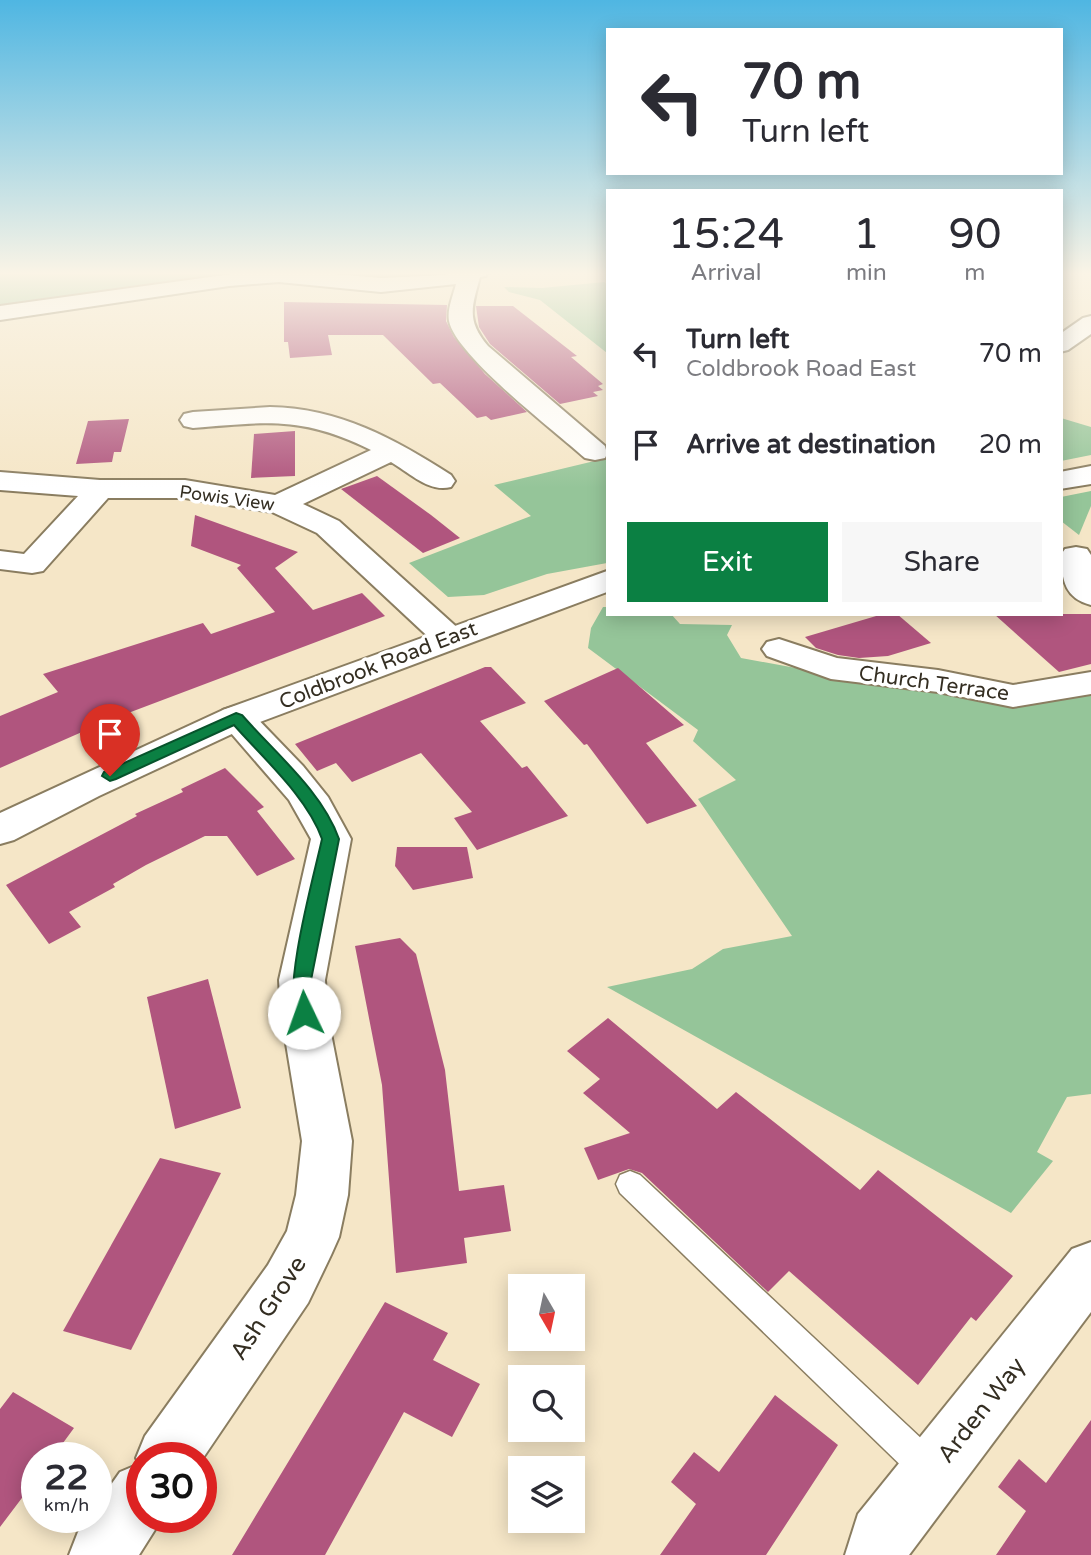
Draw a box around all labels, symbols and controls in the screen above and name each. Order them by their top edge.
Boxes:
text: 70 m [742,53,861,112]
icon: left [627,56,718,147]
text: Turn left [742,113,869,151]
text: 15:24 [668,209,784,260]
text: 1 [853,209,880,260]
text: 90 [949,209,1001,260]
text: Arrival [690,259,761,287]
text: min [846,259,887,287]
text: m [964,259,985,287]
text: Turn left [686,324,789,355]
icon: left [627,335,665,373]
text: 70 m [979,338,1042,369]
text: Coldbrook Road East [686,355,916,383]
icon: arrive [627,426,665,464]
text: Arrive at destination [686,429,936,460]
text: 20 m [979,429,1042,460]
street label: Powis View [178,480,276,516]
button: Exit [627,522,828,602]
button: Share [842,522,1042,602]
street label: Coldbrook Road East [276,616,481,715]
street label: Church Terrace [857,661,1011,706]
pin [80,704,140,776]
icon: arrive [91,715,129,753]
position arrow [267,976,341,1050]
street label: Ash Grove [224,1251,313,1366]
north arrow [508,1274,584,1351]
map controls [508,1274,585,1533]
street label: Arden Way [931,1352,1032,1469]
button: search [508,1365,585,1442]
speed limit sign: 30 [126,1442,217,1533]
button: layers [508,1456,585,1533]
text: 22 [45,1457,88,1499]
text: km/h [44,1494,89,1516]

